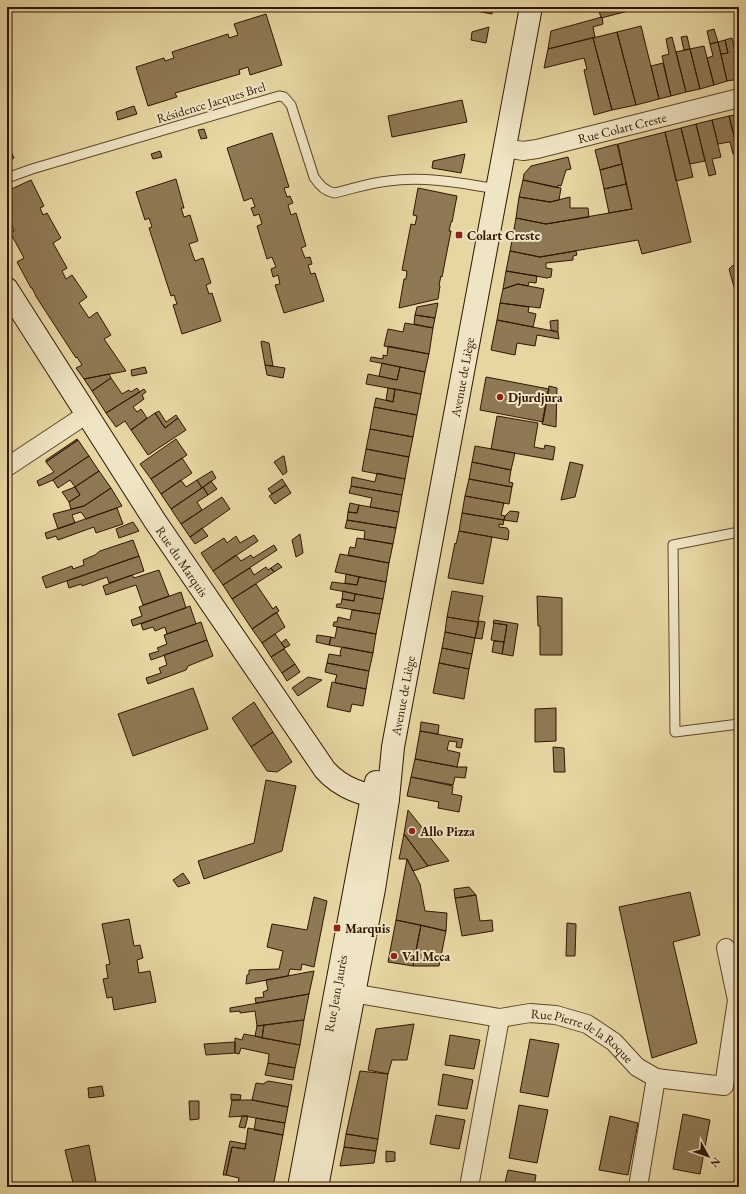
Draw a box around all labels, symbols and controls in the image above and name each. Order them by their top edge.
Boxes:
street label: Résidence Jacques Brel [155,78,268,127]
street label: Rue Colart Creste [576,109,668,147]
place label: Colart Creste [467,227,541,244]
marker: Colart Creste [454,230,464,240]
street label: Avenue de Liège [447,336,478,419]
place label: Djurdjura [508,389,563,406]
marker: Djurdjura [495,392,505,402]
street label: Rue du Marquis [152,523,212,600]
street label: Avenue de Liège [387,654,419,738]
place label: Allo Pizza [419,823,475,840]
marker: Allo Pizza [407,826,417,836]
place label: Marquis [345,920,391,937]
marker: Marquis [332,923,342,933]
place label: Val Meca [402,948,450,965]
marker: Val Meca [389,951,399,961]
street label: Rue Jean Jaurès [320,954,351,1033]
street label: Rue Pierre de la Roque [530,1005,637,1067]
north arrow [688,1136,728,1176]
text: N [707,1155,724,1170]

